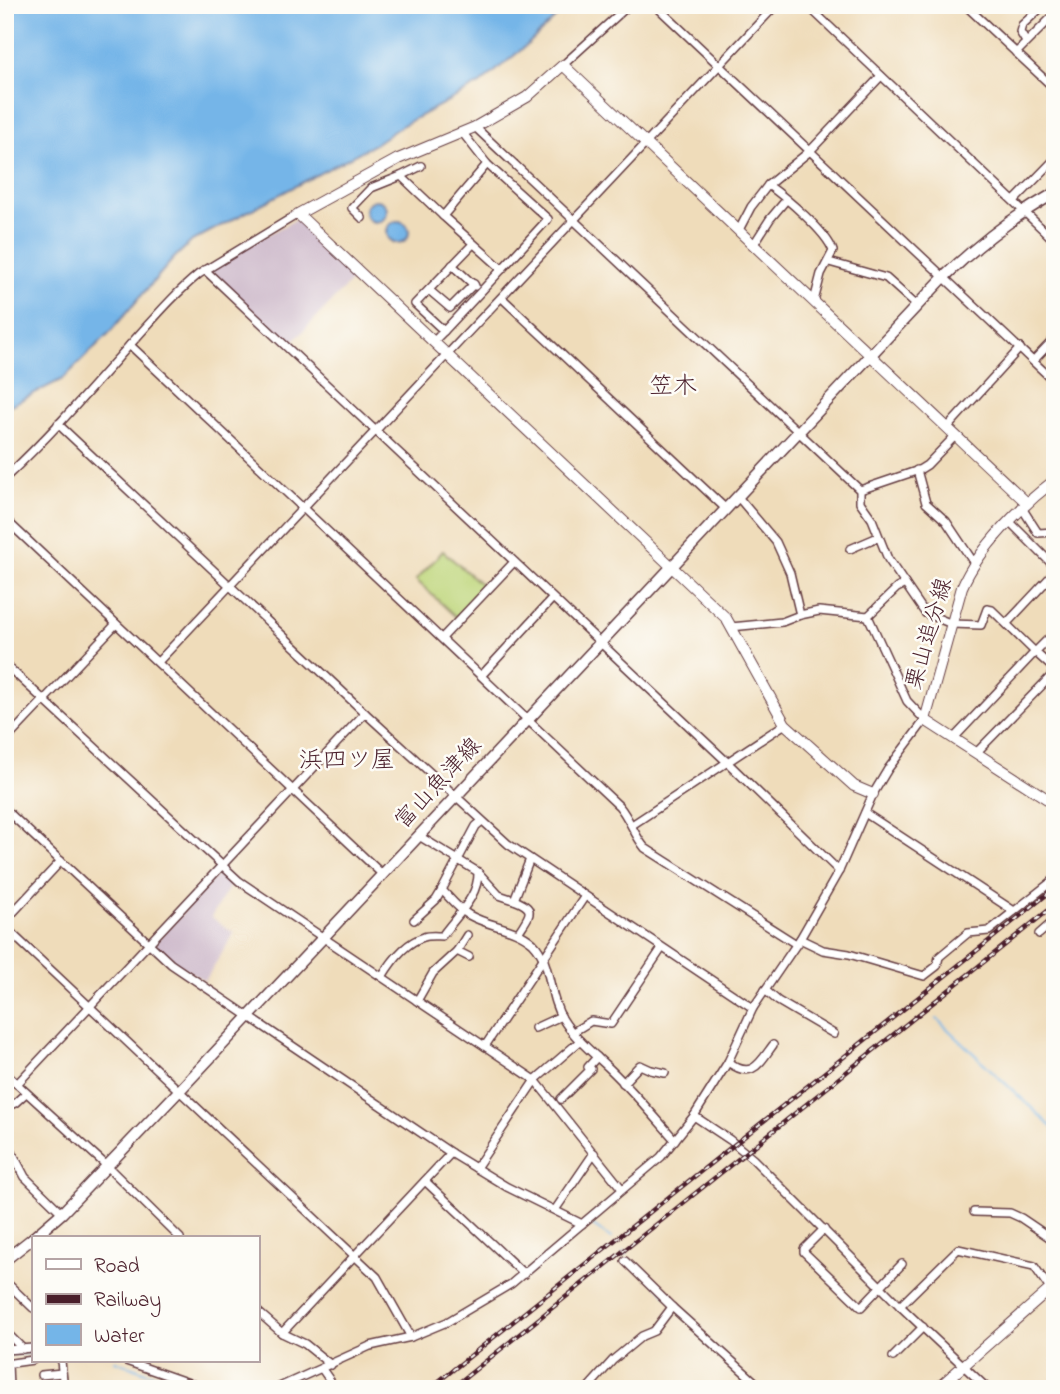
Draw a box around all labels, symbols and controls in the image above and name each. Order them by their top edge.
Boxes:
district label: 笠木 [649,370,697,405]
street label: 栗山追分線 [898,574,962,694]
street label: 富山魚津線 [388,731,490,837]
district label: 浜四ツ屋 [299,744,395,779]
legend [32,1236,259,1362]
text: Road [94,1252,140,1282]
text: Railway [94,1286,161,1318]
text: Water [94,1322,145,1352]

